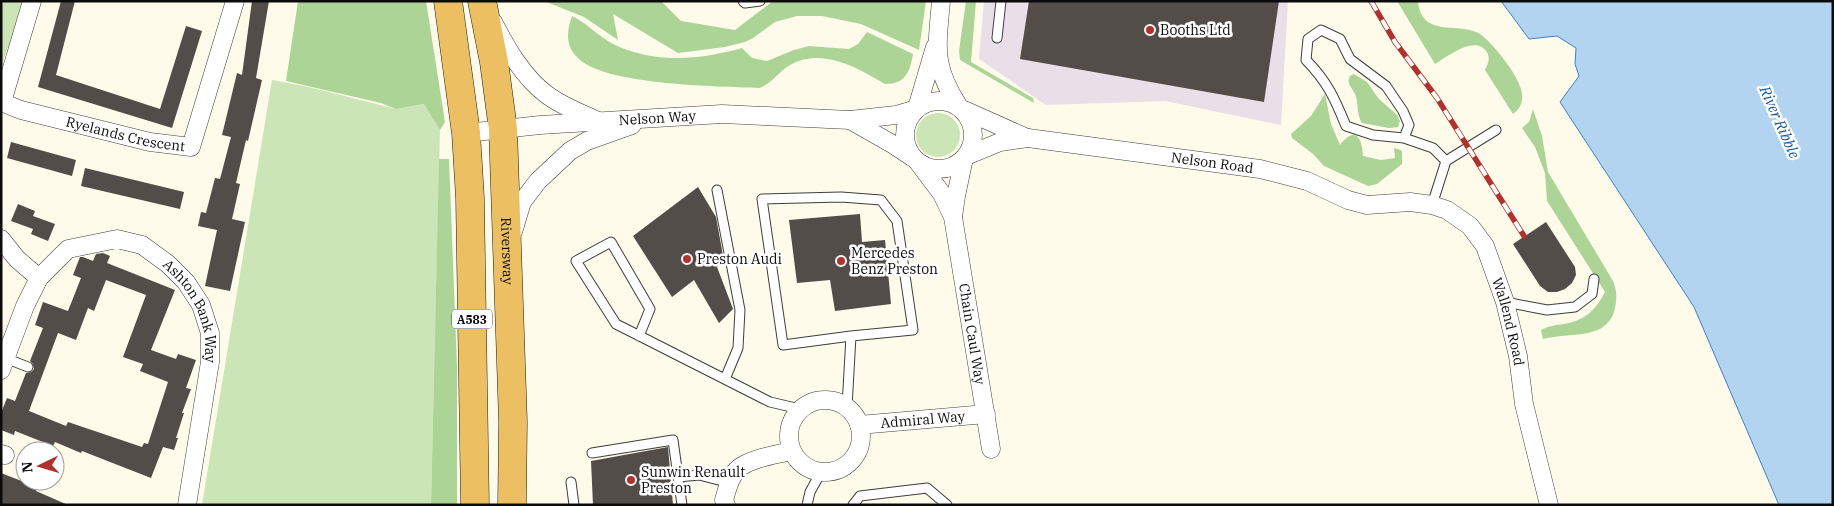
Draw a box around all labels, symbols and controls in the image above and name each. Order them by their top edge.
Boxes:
place label: Booths Ltd [1160,21,1231,39]
marker: Booths Ltd [1144,24,1156,36]
water label: River Ribble [1755,82,1805,161]
street label: Nelson Way [618,107,697,129]
street label: Ryelands Crescent [64,112,186,155]
street label: Nelson Road [1170,148,1255,177]
street label: Riversway [497,217,517,286]
place label: Mercedes Benz Preston [851,244,938,278]
place label: Preston Audi [697,250,782,268]
marker: Preston Audi [681,253,693,265]
street label: Ashton Bank Way [159,255,219,363]
marker: Mercedes Benz Preston [835,255,847,267]
street label: Wallend Road [1488,275,1528,367]
street label: Chain Caul Way [955,282,989,386]
road number: A583 [452,310,492,328]
street label: Admiral Way [880,407,966,432]
north arrow [15,441,65,491]
text: N [18,461,36,473]
place label: Sunwin Renault Preston [641,463,745,497]
marker: Sunwin Renault Preston [625,474,637,486]

